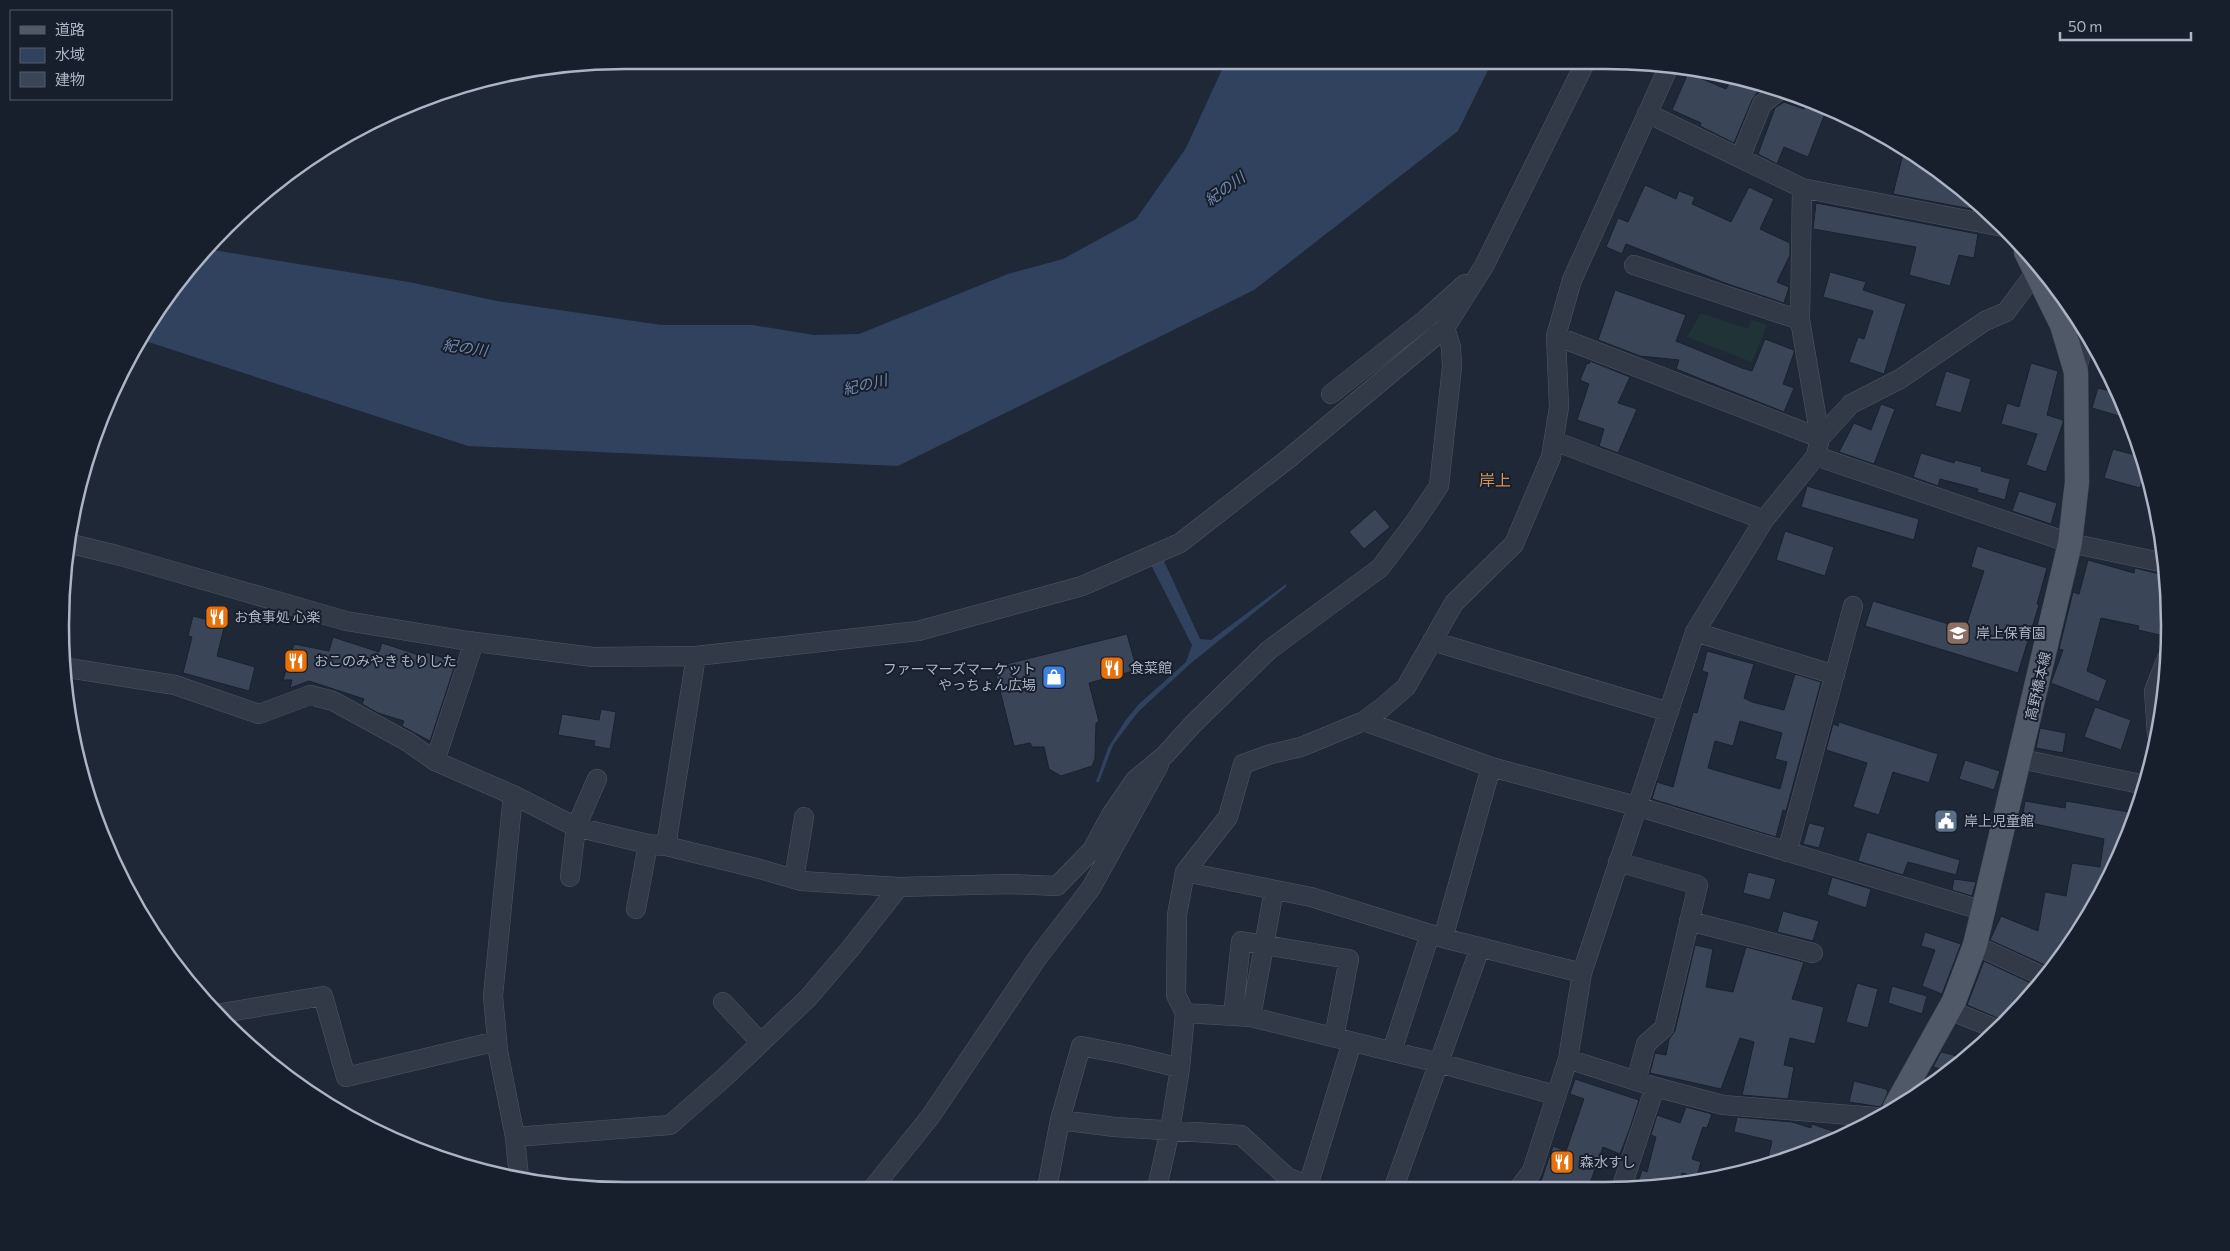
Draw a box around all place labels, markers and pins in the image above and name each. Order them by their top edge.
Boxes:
restaurant icon: お食事処 心楽 [204,604,230,630]
place label: お食事処 心楽 [234,608,321,625]
school or university icon: 岸上保育園 [1945,620,1971,646]
place label: 岸上保育園 [1976,624,2046,641]
restaurant icon: おこのみやき もりした [283,648,309,674]
place label: おこのみやき もりした [314,652,457,669]
restaurant icon: 食菜館 [1099,655,1125,681]
place label: 食菜館 [1130,659,1172,676]
place label: ファーマーズマーケット やっちょん広場 [883,660,1036,693]
shop icon: ファーマーズマーケット やっちょん広場 [1041,664,1067,690]
public building icon: 岸上児童館 [1933,808,1959,834]
place label: 岸上児童館 [1964,812,2034,829]
restaurant icon: 森水すし [1549,1149,1575,1175]
place label: 森水すし [1580,1153,1636,1170]

